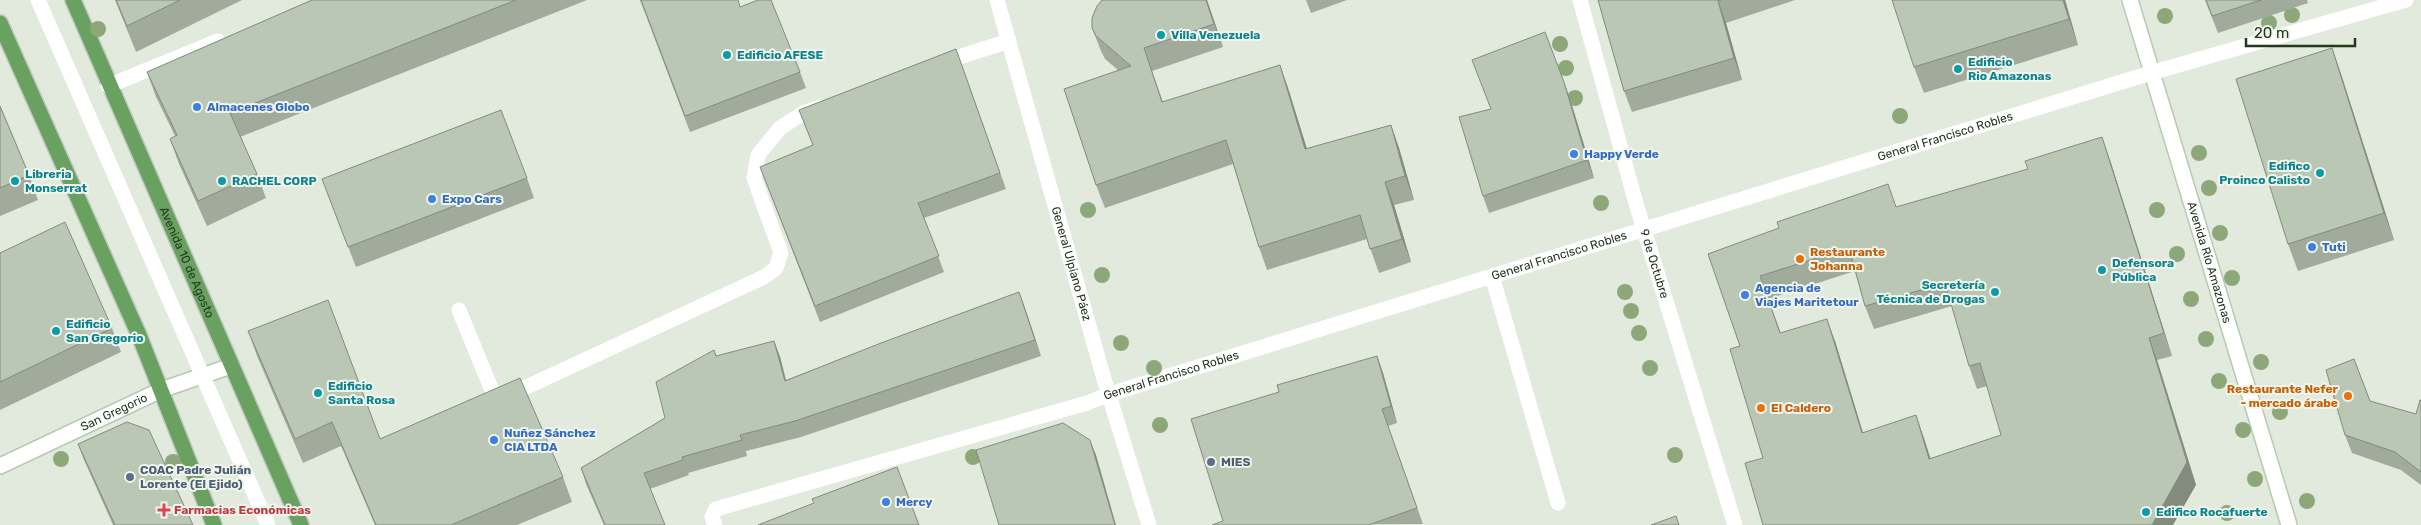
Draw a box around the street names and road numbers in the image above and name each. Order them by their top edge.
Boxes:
street label: General Francisco Robles [1876,109,2015,164]
street label: Avenida Río Amazonas [2184,200,2234,325]
street label: Avenida 10 de Agosto [157,205,217,320]
street label: General Ulpiano Páez [1049,205,1094,322]
street label: 9 de Octubre [1637,227,1672,300]
street label: General Francisco Robles [1490,228,1628,283]
street label: General Francisco Robles [1101,348,1240,403]
street label: San Gregorio [78,390,150,434]

